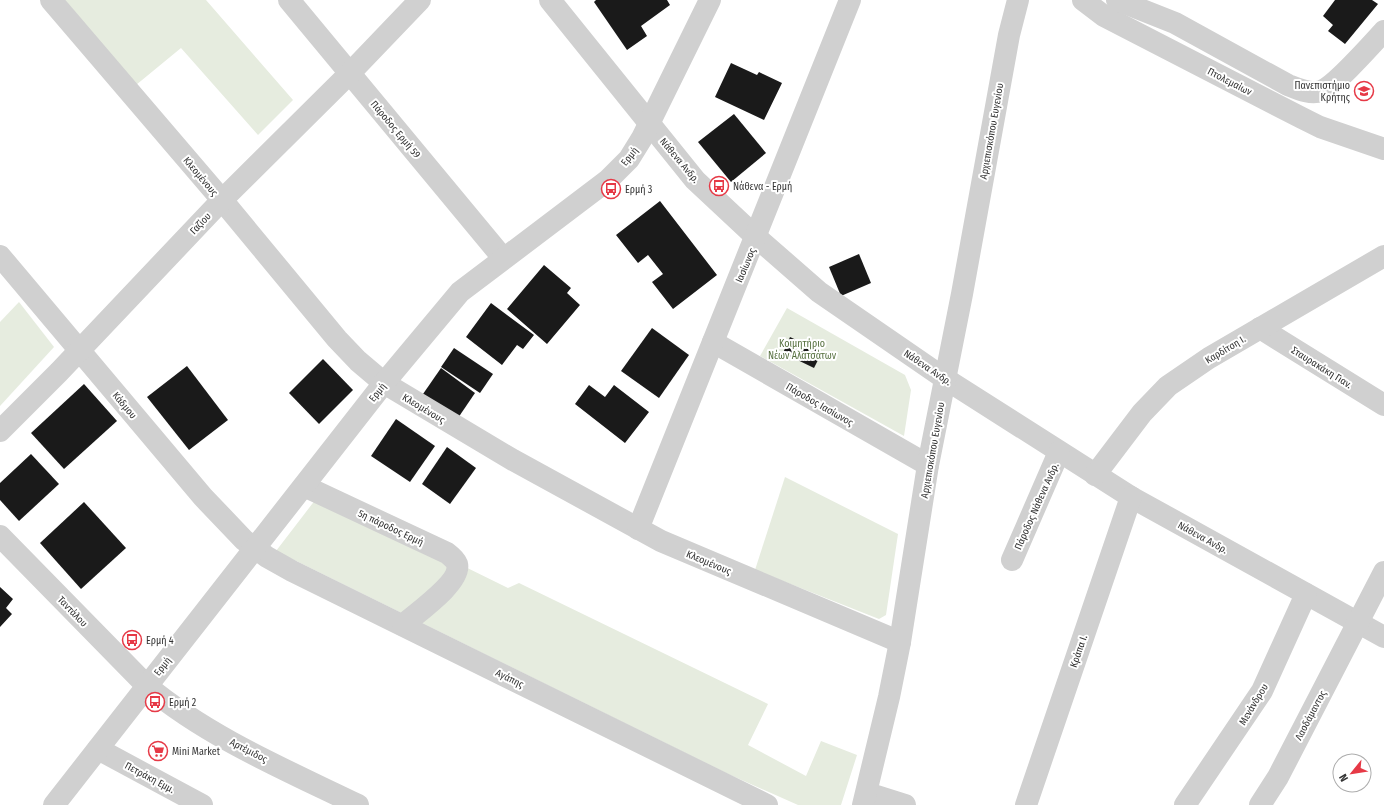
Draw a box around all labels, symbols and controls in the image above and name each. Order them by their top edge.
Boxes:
street label: Πτολεμαίων [1205,65,1255,98]
place label: Πανεπιστήμιο Κρήτης [1294,80,1351,104]
school or university icon: Πανεπιστήμιο Κρήτης [1353,80,1375,102]
street label: Αρχιεπισκόπου Ευγενίου [977,82,1006,180]
street label: Πάροδος Ερμή 59 [368,98,424,161]
street label: Νάθενα Ανδρ. [657,135,702,186]
street label: Ερμή [619,145,641,168]
street label: Κλεομένους [180,154,221,199]
bus stop icon: Νάθενα - Ερμή [708,175,730,197]
bus stop icon: Ερμή 3 [600,178,622,200]
place label: Νάθενα - Ερμή [733,180,792,193]
place label: Ερμή 3 [625,184,653,196]
street label: Γαζίου [187,210,214,237]
street label: Ιασίωνος [732,245,759,285]
street label: Καρδίτση Ι. [1203,332,1248,367]
park label: Κοιμητήριο Νέων Αλατσάτων [768,338,837,362]
street label: Σταυρακάκη Γιαν. [1289,344,1354,391]
street label: Νάθενα Ανδρ. [901,347,954,388]
street label: Πάροδος Ιασίωνος [784,380,856,429]
street label: Ερμή [367,381,389,404]
street label: Κάδμου [110,389,140,421]
street label: Κλεομένους [400,391,448,427]
street label: Αρχιεπισκόπου Ευγενίου [918,401,947,499]
street label: Πάροδος Νάθενα Ανδρ. [1011,461,1061,552]
street label: 5η πάροδος Ερμή [356,507,426,548]
street label: Νάθενα Ανδρ. [1176,518,1230,556]
street label: Κλεομένους [684,547,734,578]
street label: Ταντάλου [55,593,90,629]
bus stop icon: Ερμή 4 [121,629,143,651]
street label: Κράπα Ι. [1067,633,1090,669]
place label: Ερμή 4 [146,635,174,647]
street label: Ερμή [152,655,174,678]
street label: Αγάπης [494,666,527,691]
street label: Μενάνδρου [1236,681,1271,727]
street label: Λαοδάμαντος [1292,687,1329,742]
bus stop icon: Ερμή 2 [144,691,166,713]
place label: Ερμή 2 [169,697,197,709]
street label: Αρτέμιδος [228,735,271,766]
supermarket icon: Mini Market [147,740,169,762]
place label: Mini Market [172,746,221,758]
north arrow [1332,753,1372,793]
street label: Πετράκη Εμμ. [123,759,177,796]
text: N [1336,772,1351,784]

